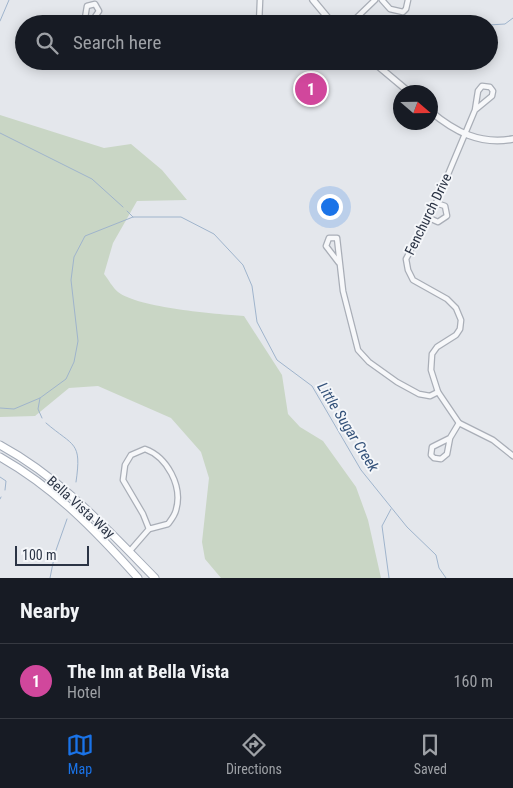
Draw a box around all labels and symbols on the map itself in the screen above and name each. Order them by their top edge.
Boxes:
pin: 1 [295,70,327,108]
north arrow [393,85,438,130]
street label: Fenchurch Drive [401,170,455,257]
your location [317,194,343,220]
water label: Little Sugar Creek [313,379,383,475]
street label: Bella Vista Way [44,473,118,541]
scale bar [15,543,89,566]

